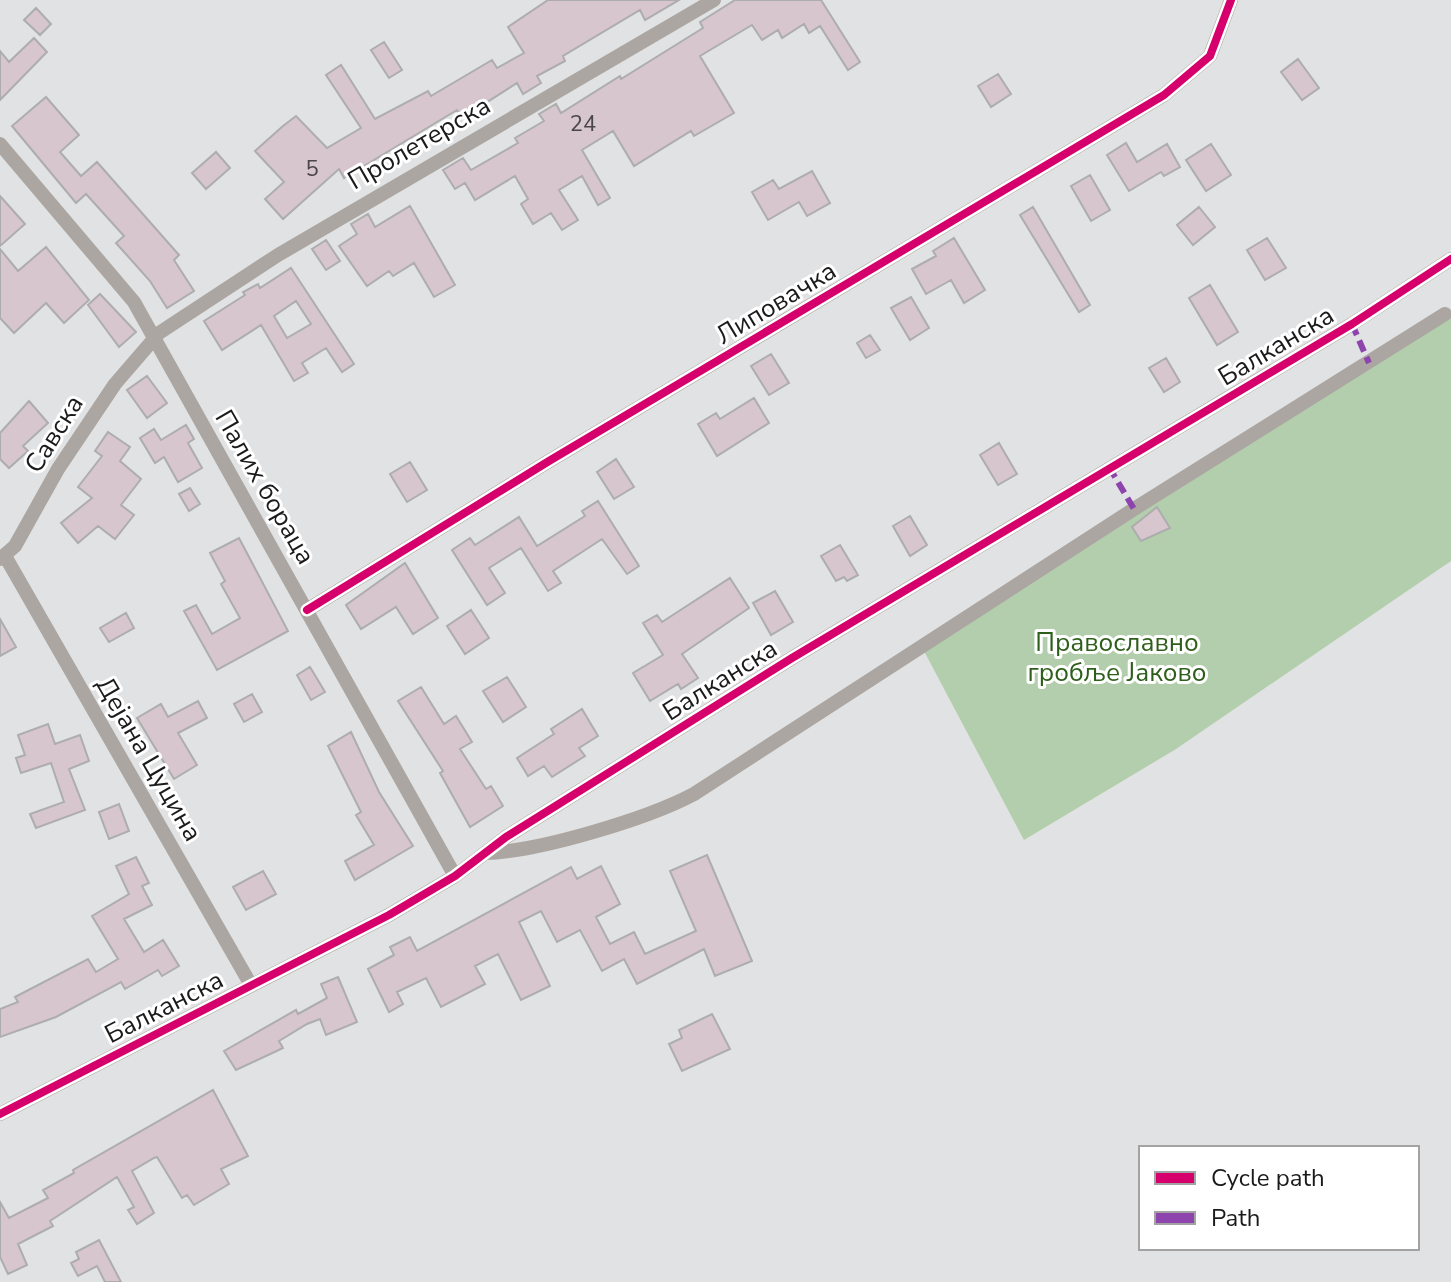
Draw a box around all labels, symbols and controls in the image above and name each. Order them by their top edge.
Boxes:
street label: Пролетерска [341,88,497,198]
house number: 24 [570,109,596,139]
house number: 5 [305,154,319,184]
street label: Липовачка [709,253,843,353]
street label: Балканска [1212,298,1340,394]
street label: Савска [17,388,91,480]
street label: Палих бораца [207,403,323,571]
park label: Православно гробље Јаково [1027,625,1207,690]
street label: Балканска [656,631,784,729]
street label: Дејана Цуцина [88,670,210,848]
street label: Балканска [99,962,229,1052]
legend [1139,1146,1419,1250]
text: Cycle path [1211,1162,1325,1194]
text: Path [1211,1202,1260,1234]

